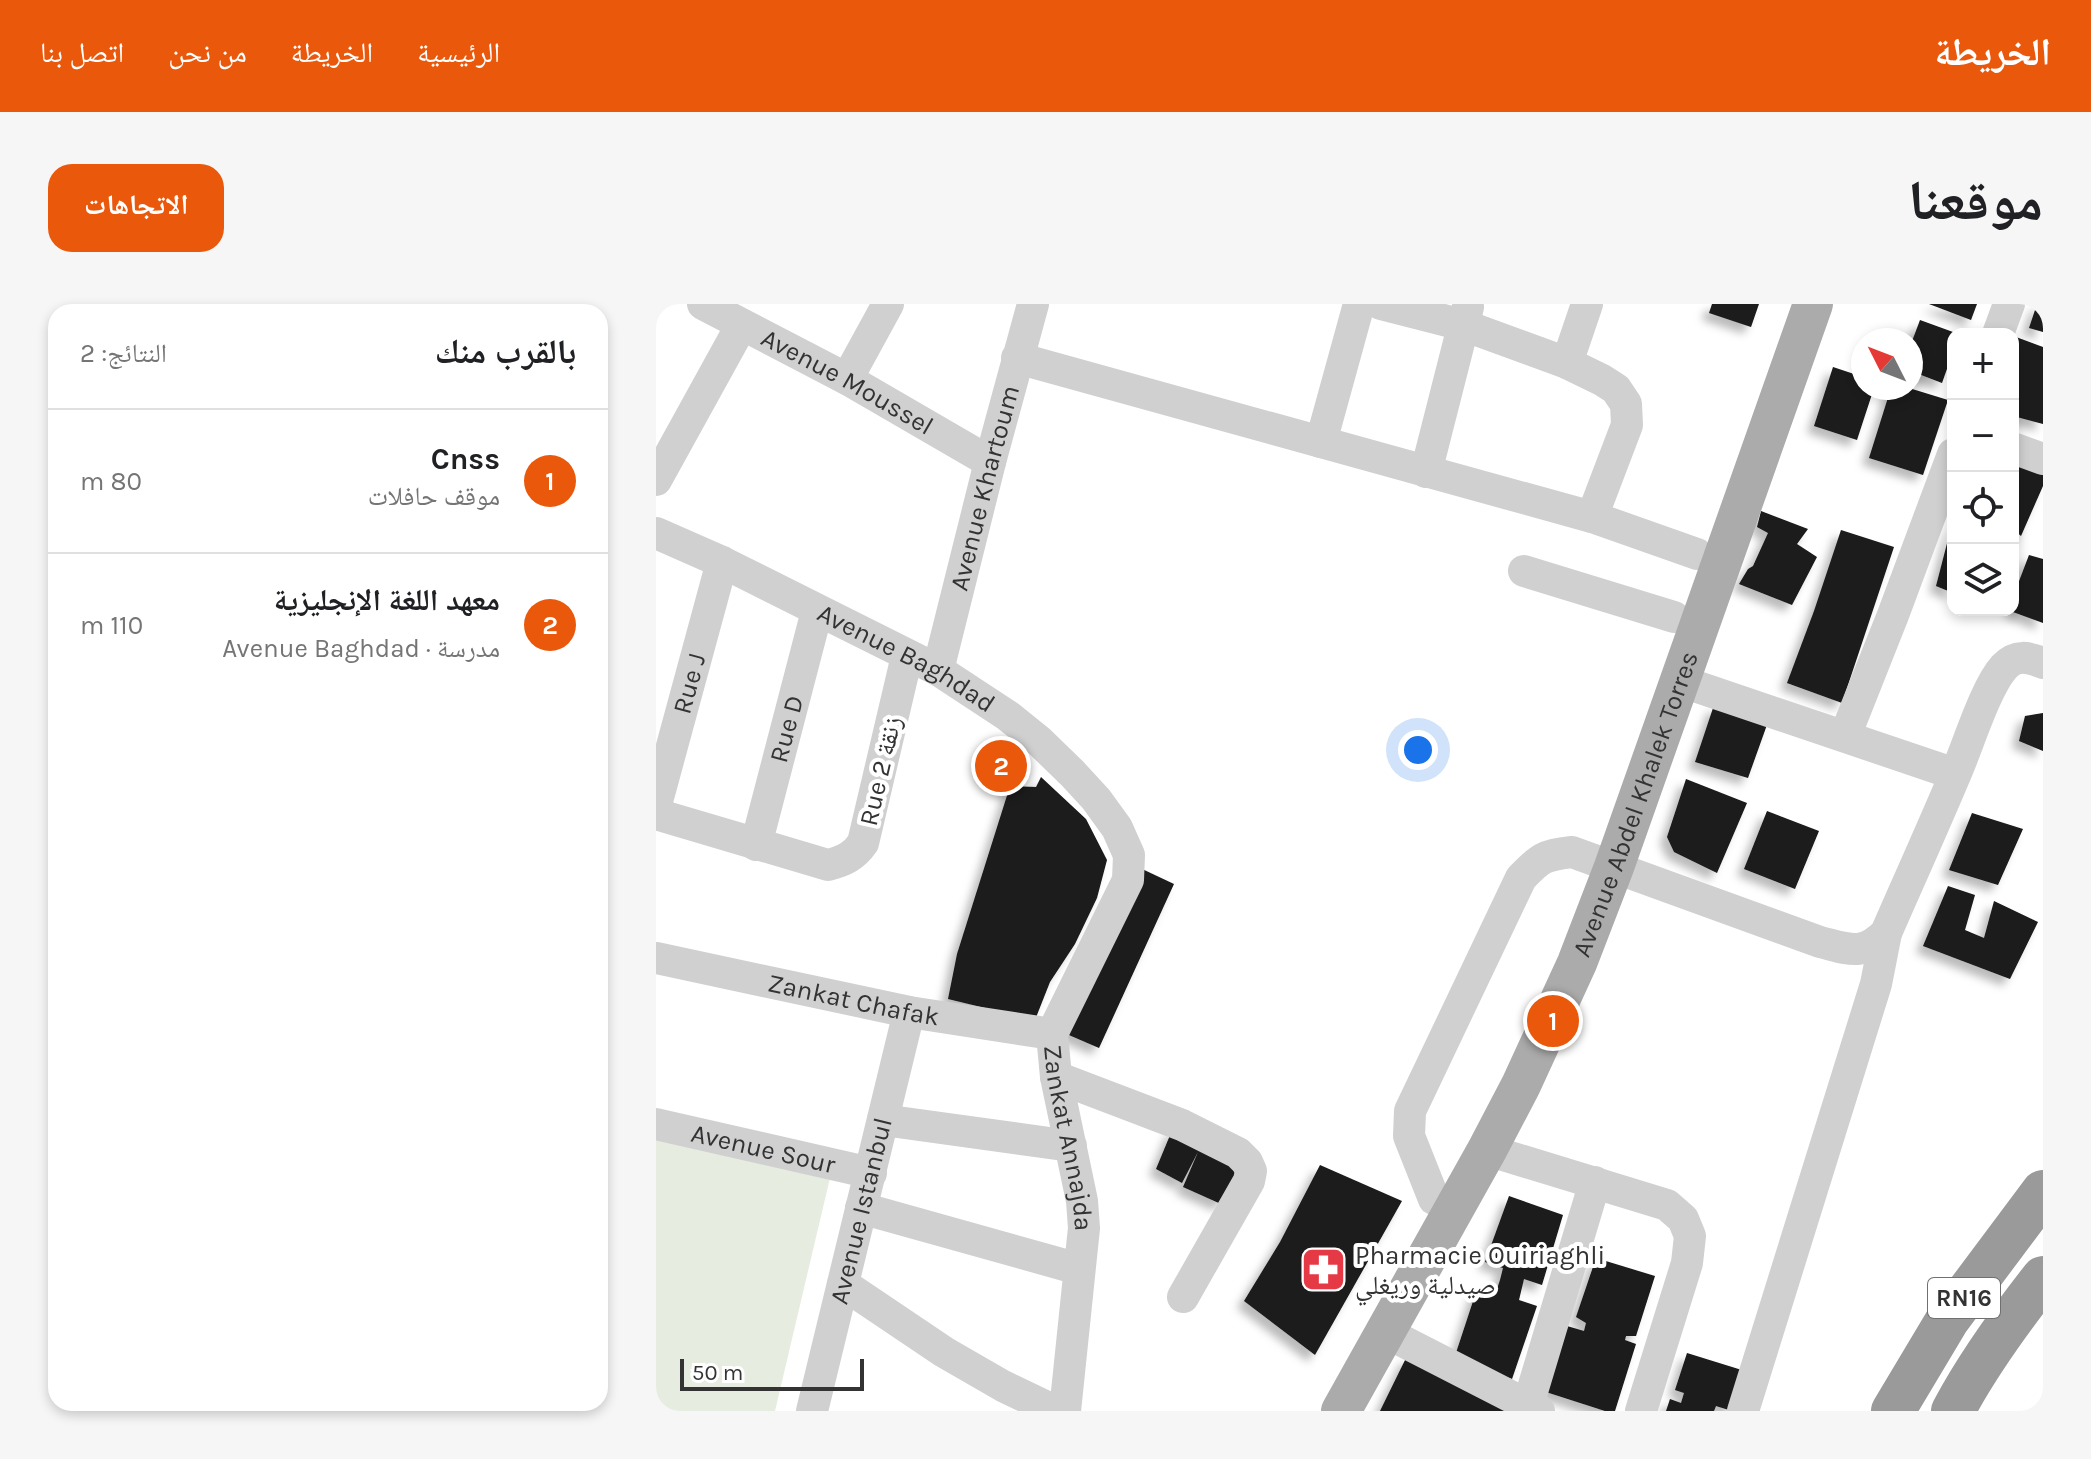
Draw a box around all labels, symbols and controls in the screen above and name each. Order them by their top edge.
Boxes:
text: الخريطة [1934,30,2051,75]
text: اتصل بنا [40,36,124,69]
text: من نحن [168,36,247,69]
text: الخريطة [291,36,373,69]
text: الرئيسية [417,36,500,69]
button: الاتجاهات [48,164,224,252]
text: موقعنا [1908,169,2043,234]
street label: Avenue Moussel [756,322,939,442]
north arrow [1851,328,1923,400]
map controls [1947,328,2019,616]
button: + [1947,328,2019,400]
text: بالقرب منك [435,332,576,372]
text: النتائج: 2 [80,338,167,369]
street label: Avenue Khartoum [943,382,1026,594]
button: − [1947,400,2019,472]
text: Cnss [431,441,500,477]
text: 80 m [80,466,142,497]
text: 1 [545,466,555,497]
button: locate [1947,472,2019,544]
text: موقف حافلات [368,481,500,512]
button: layers [1947,544,2019,616]
text: معهد اللغة الإنجليزية [274,582,500,618]
street label: Avenue Baghdad [812,597,1001,719]
text: 110 m [80,610,143,641]
text: 2 [542,610,558,641]
text: مدرسة · Avenue Baghdad [222,633,500,664]
street label: Avenue Abdel Khalek Torres [1566,647,1705,961]
street label: Rue J [666,650,713,717]
street label: Rue D [763,692,810,766]
street label: Rue 2 زنقة [853,713,908,829]
your location [1398,730,1438,770]
pin: 2 [975,736,1027,796]
street label: Zankat Chafak [765,967,941,1032]
pin: 1 [1527,991,1579,1051]
street label: Zankat Annajda [1037,1043,1099,1232]
street label: Avenue Istanbul [824,1114,899,1307]
street label: Avenue Sour [688,1117,839,1180]
place label: Pharmacie Ouiriaghli صيدلية وريغلي [1355,1240,1605,1306]
pharmacy icon: Pharmacie Ouiriaghli صيدلية وريغلي [1300,1246,1348,1294]
road number: RN16 [1928,1278,2000,1318]
scale bar [680,1355,864,1391]
text: 50 m [692,1360,743,1386]

